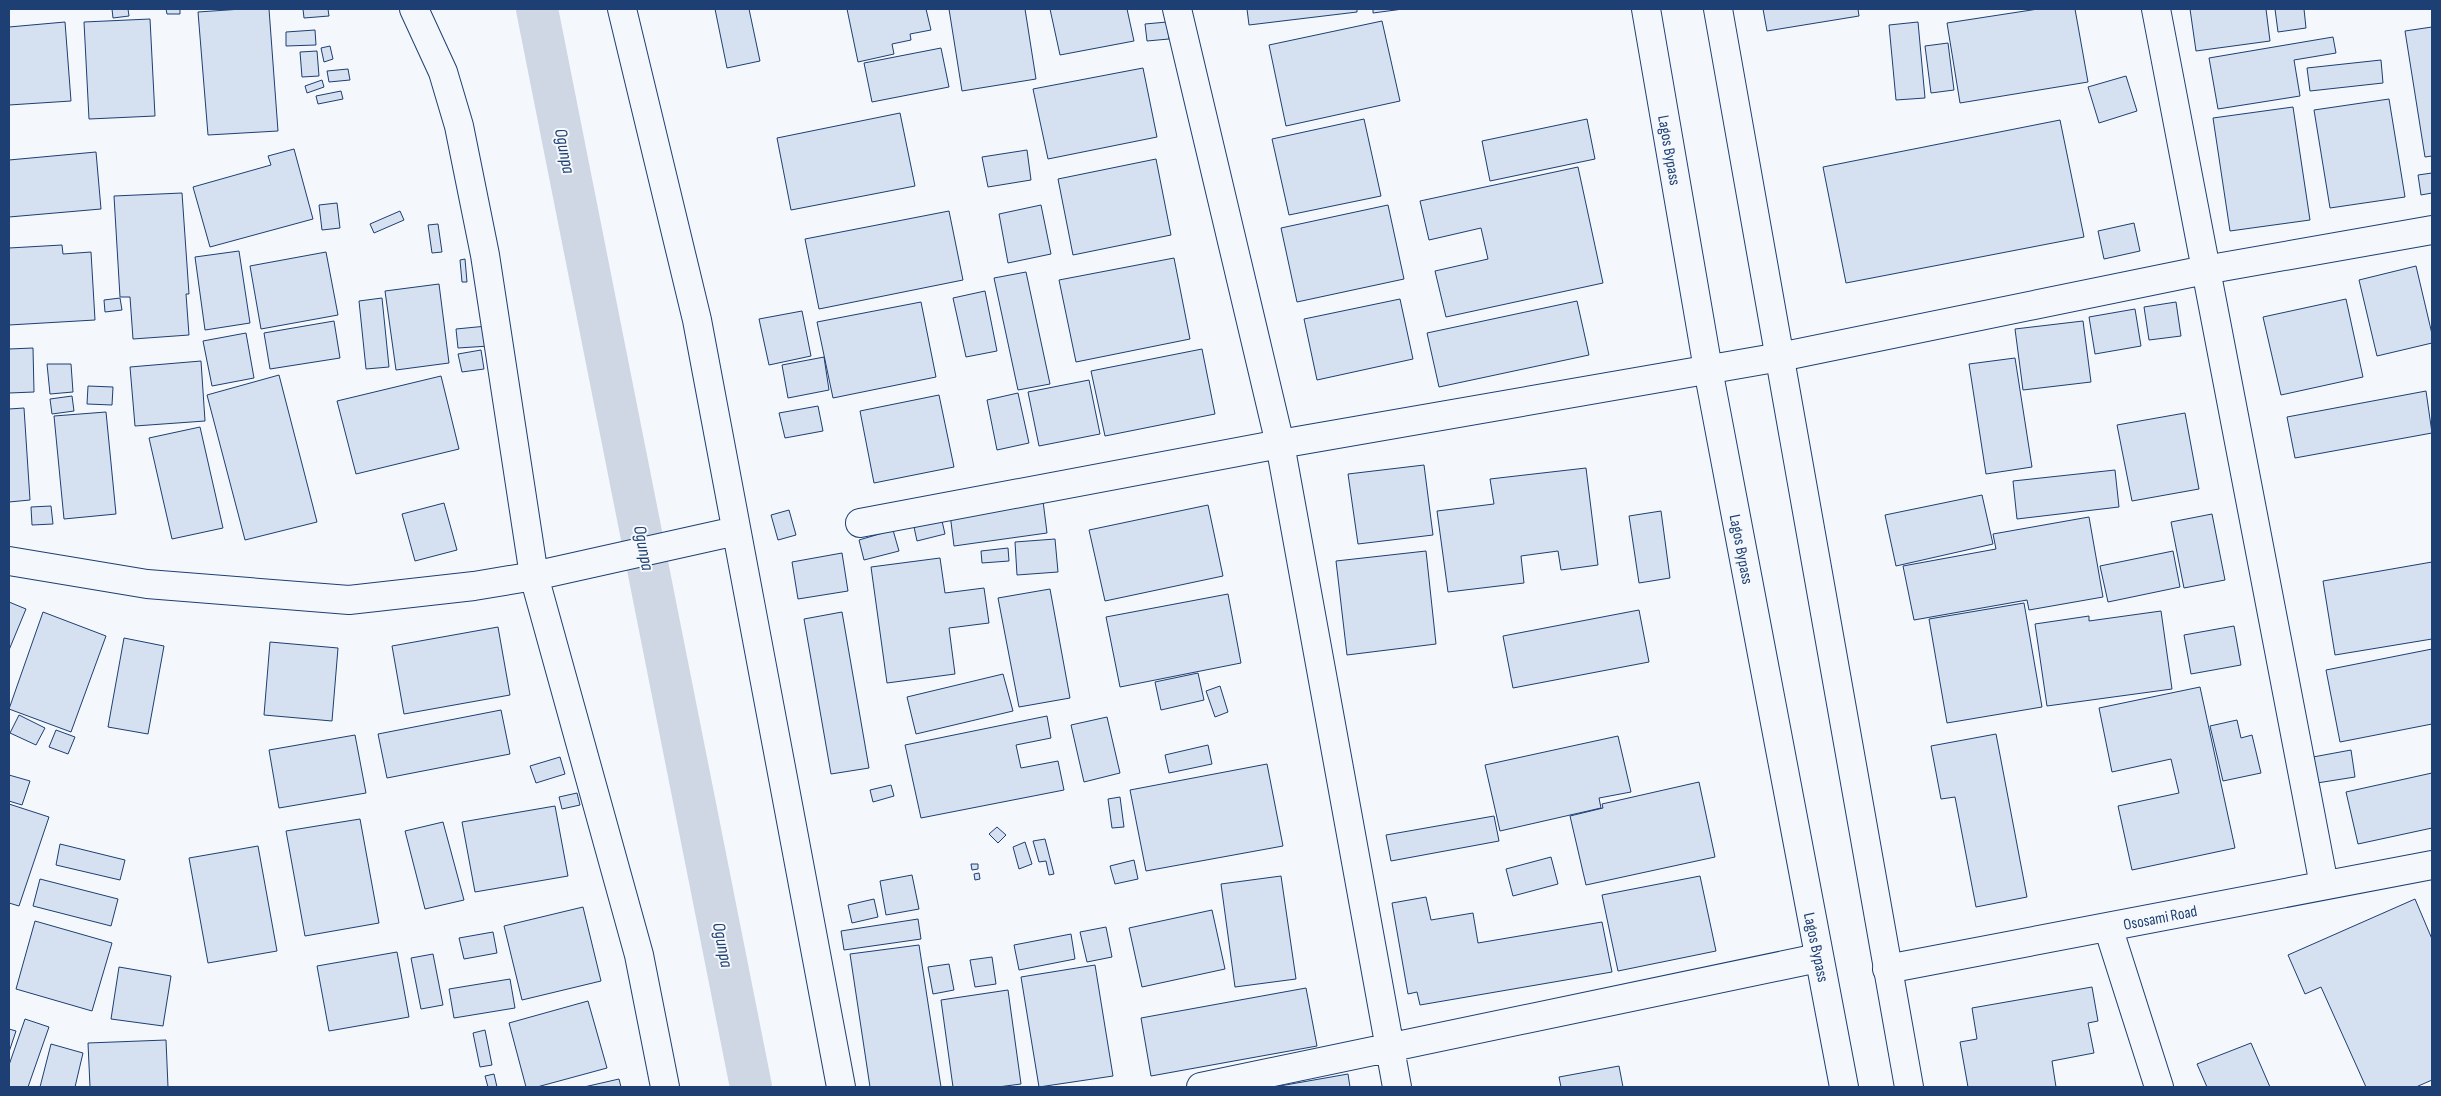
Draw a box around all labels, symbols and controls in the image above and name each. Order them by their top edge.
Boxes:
street label: Lagos Bypass [1653,114,1684,187]
water label: Ogunpa [550,127,579,176]
street label: Lagos Bypass [1724,513,1757,586]
water label: Ogunpa [629,524,658,573]
street label: Ososami Road [2122,902,2199,935]
street label: Lagos Bypass [1799,911,1832,984]
water label: Ogunpa [708,921,737,970]

